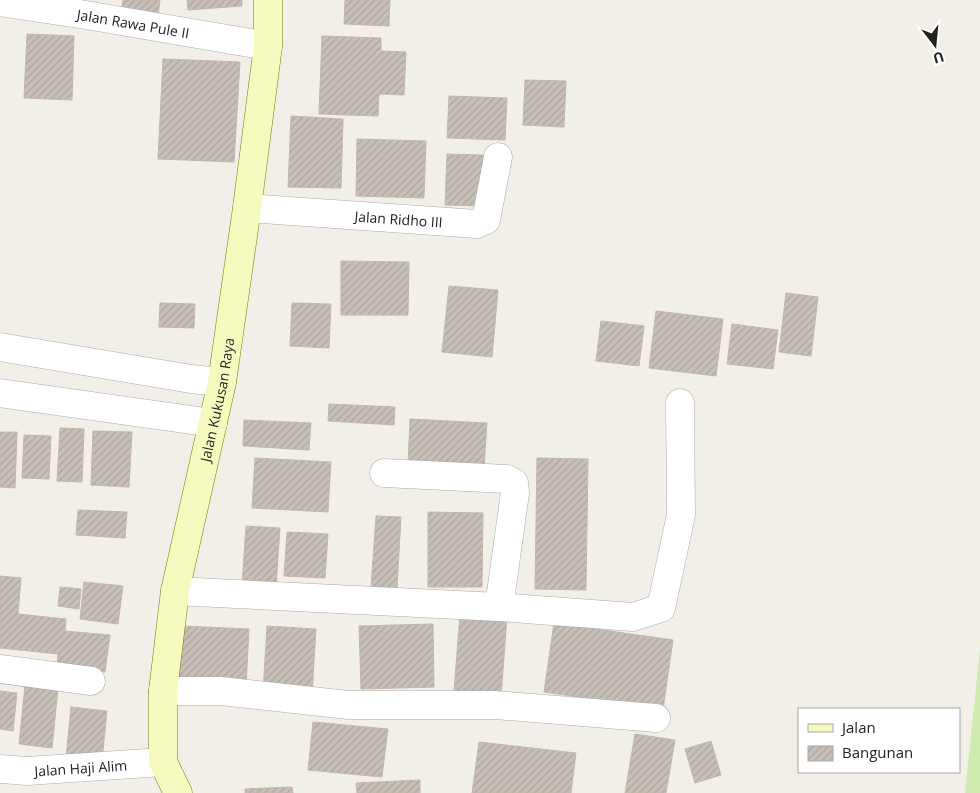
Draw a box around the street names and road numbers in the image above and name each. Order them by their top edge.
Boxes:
street label: Jalan Rawa Pule II [74,4,191,42]
street label: Jalan Ridho III [352,206,443,231]
street label: Jalan Kukusan Raya [194,336,238,465]
street label: Jalan Haji Alim [32,755,128,780]

